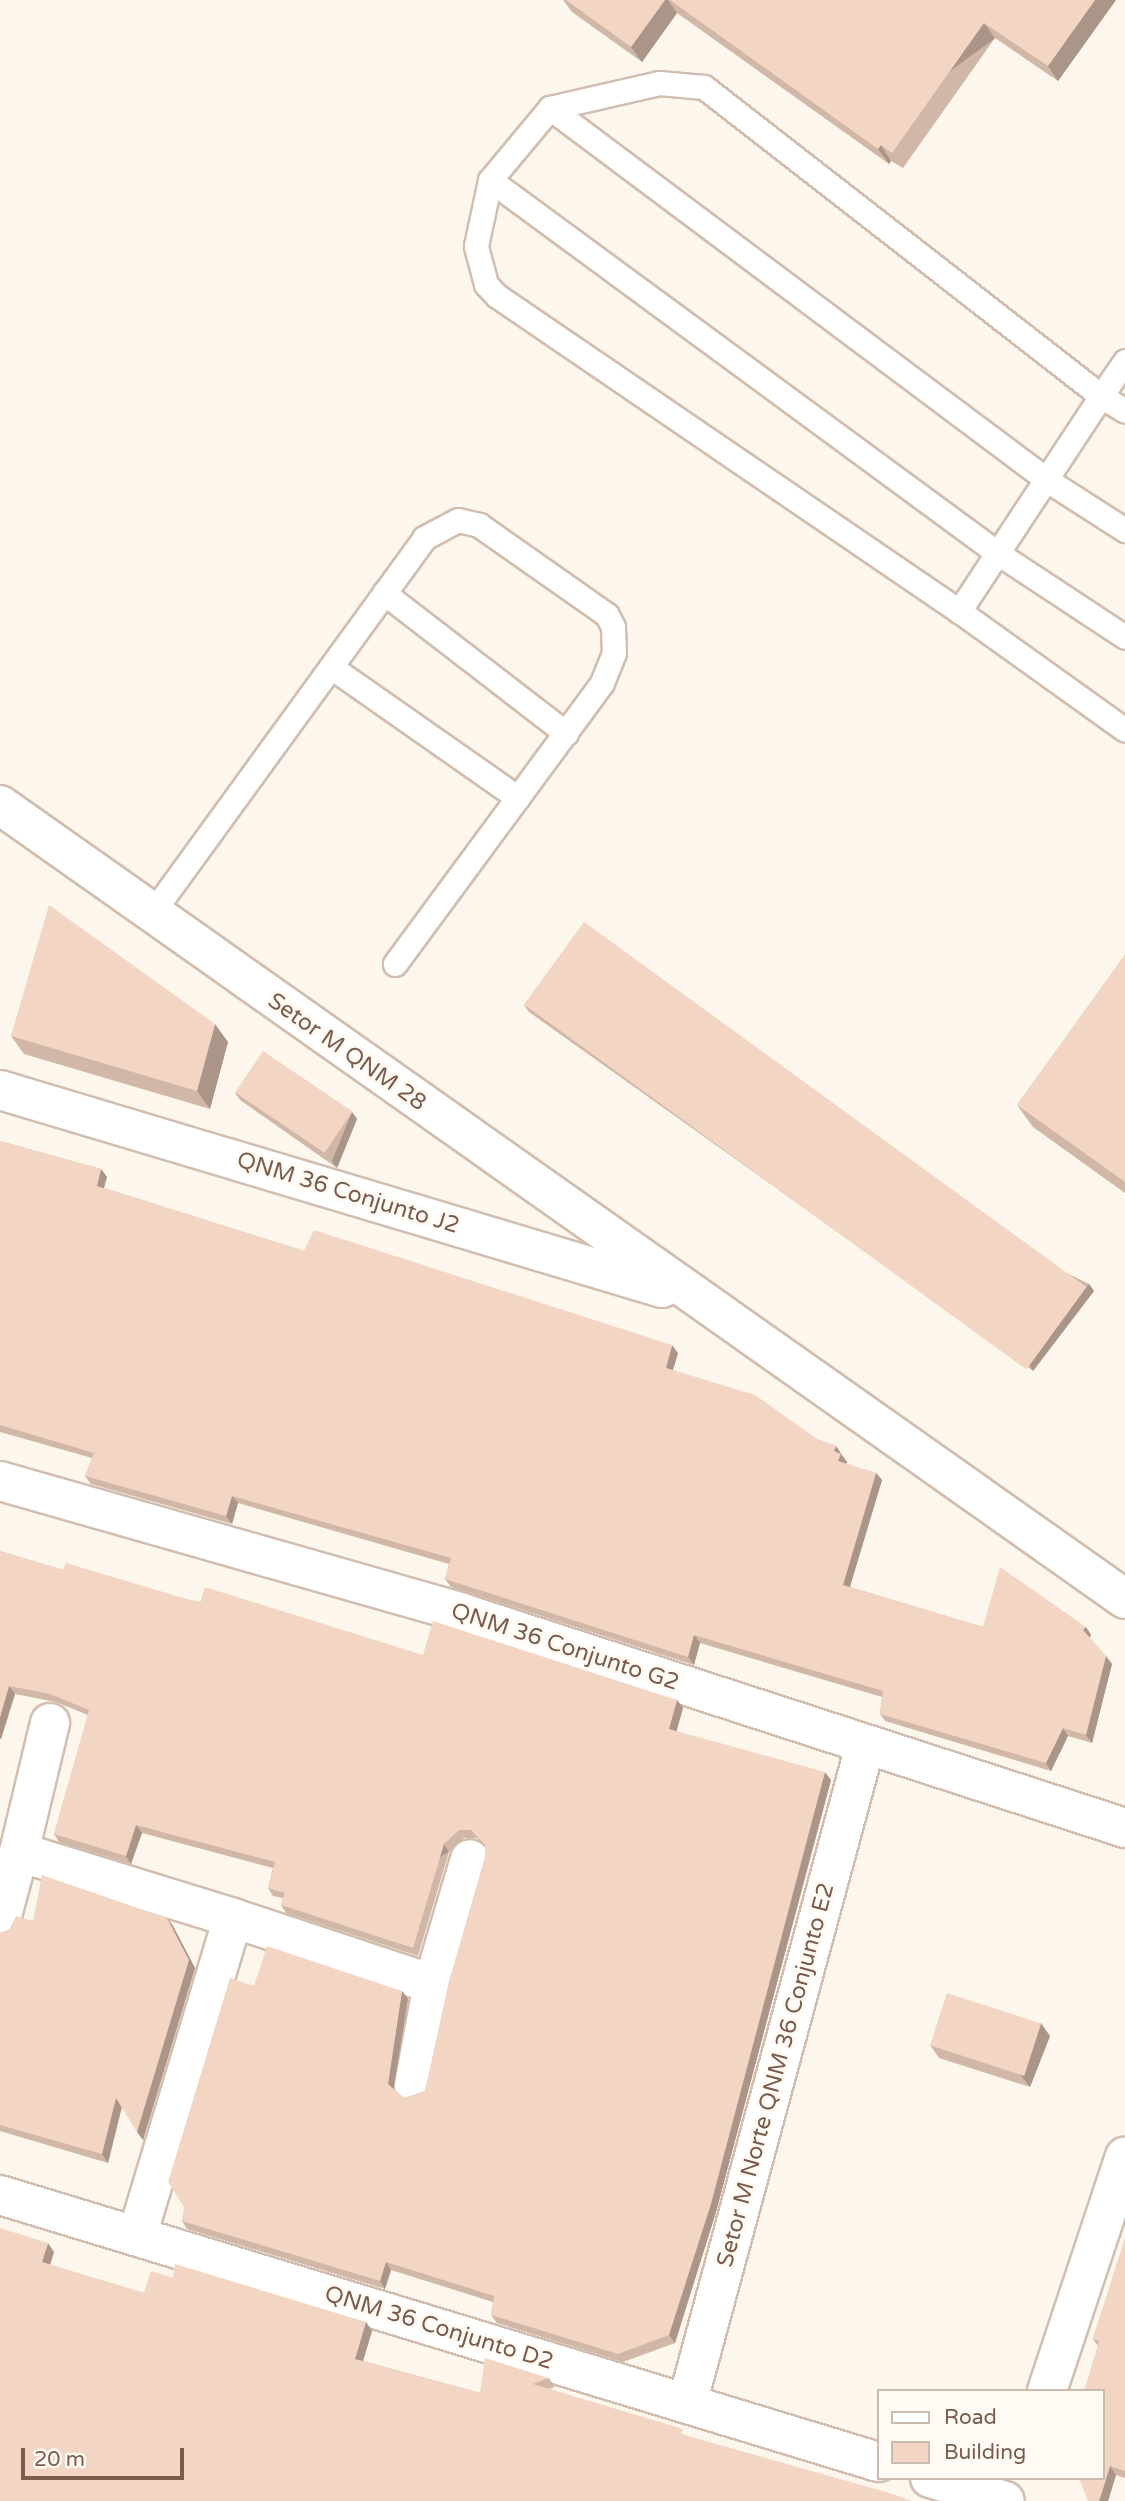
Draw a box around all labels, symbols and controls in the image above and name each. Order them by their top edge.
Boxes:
street label: Setor M QNM 28 [262,987,432,1117]
street label: QNM 36 Conjunto J2 [233,1146,463,1240]
street label: QNM 36 Conjunto G2 [448,1597,682,1697]
street label: Setor M Norte QNM 36 Conjunto E2 [711,1880,841,2270]
street label: QNM 36 Conjunto D2 [321,2280,557,2376]
legend [876,2389,1104,2480]
text: Road [944,2405,997,2430]
scale bar [24,2434,187,2478]
text: Building [944,2440,1026,2465]
text: 20 m [34,2447,85,2472]

